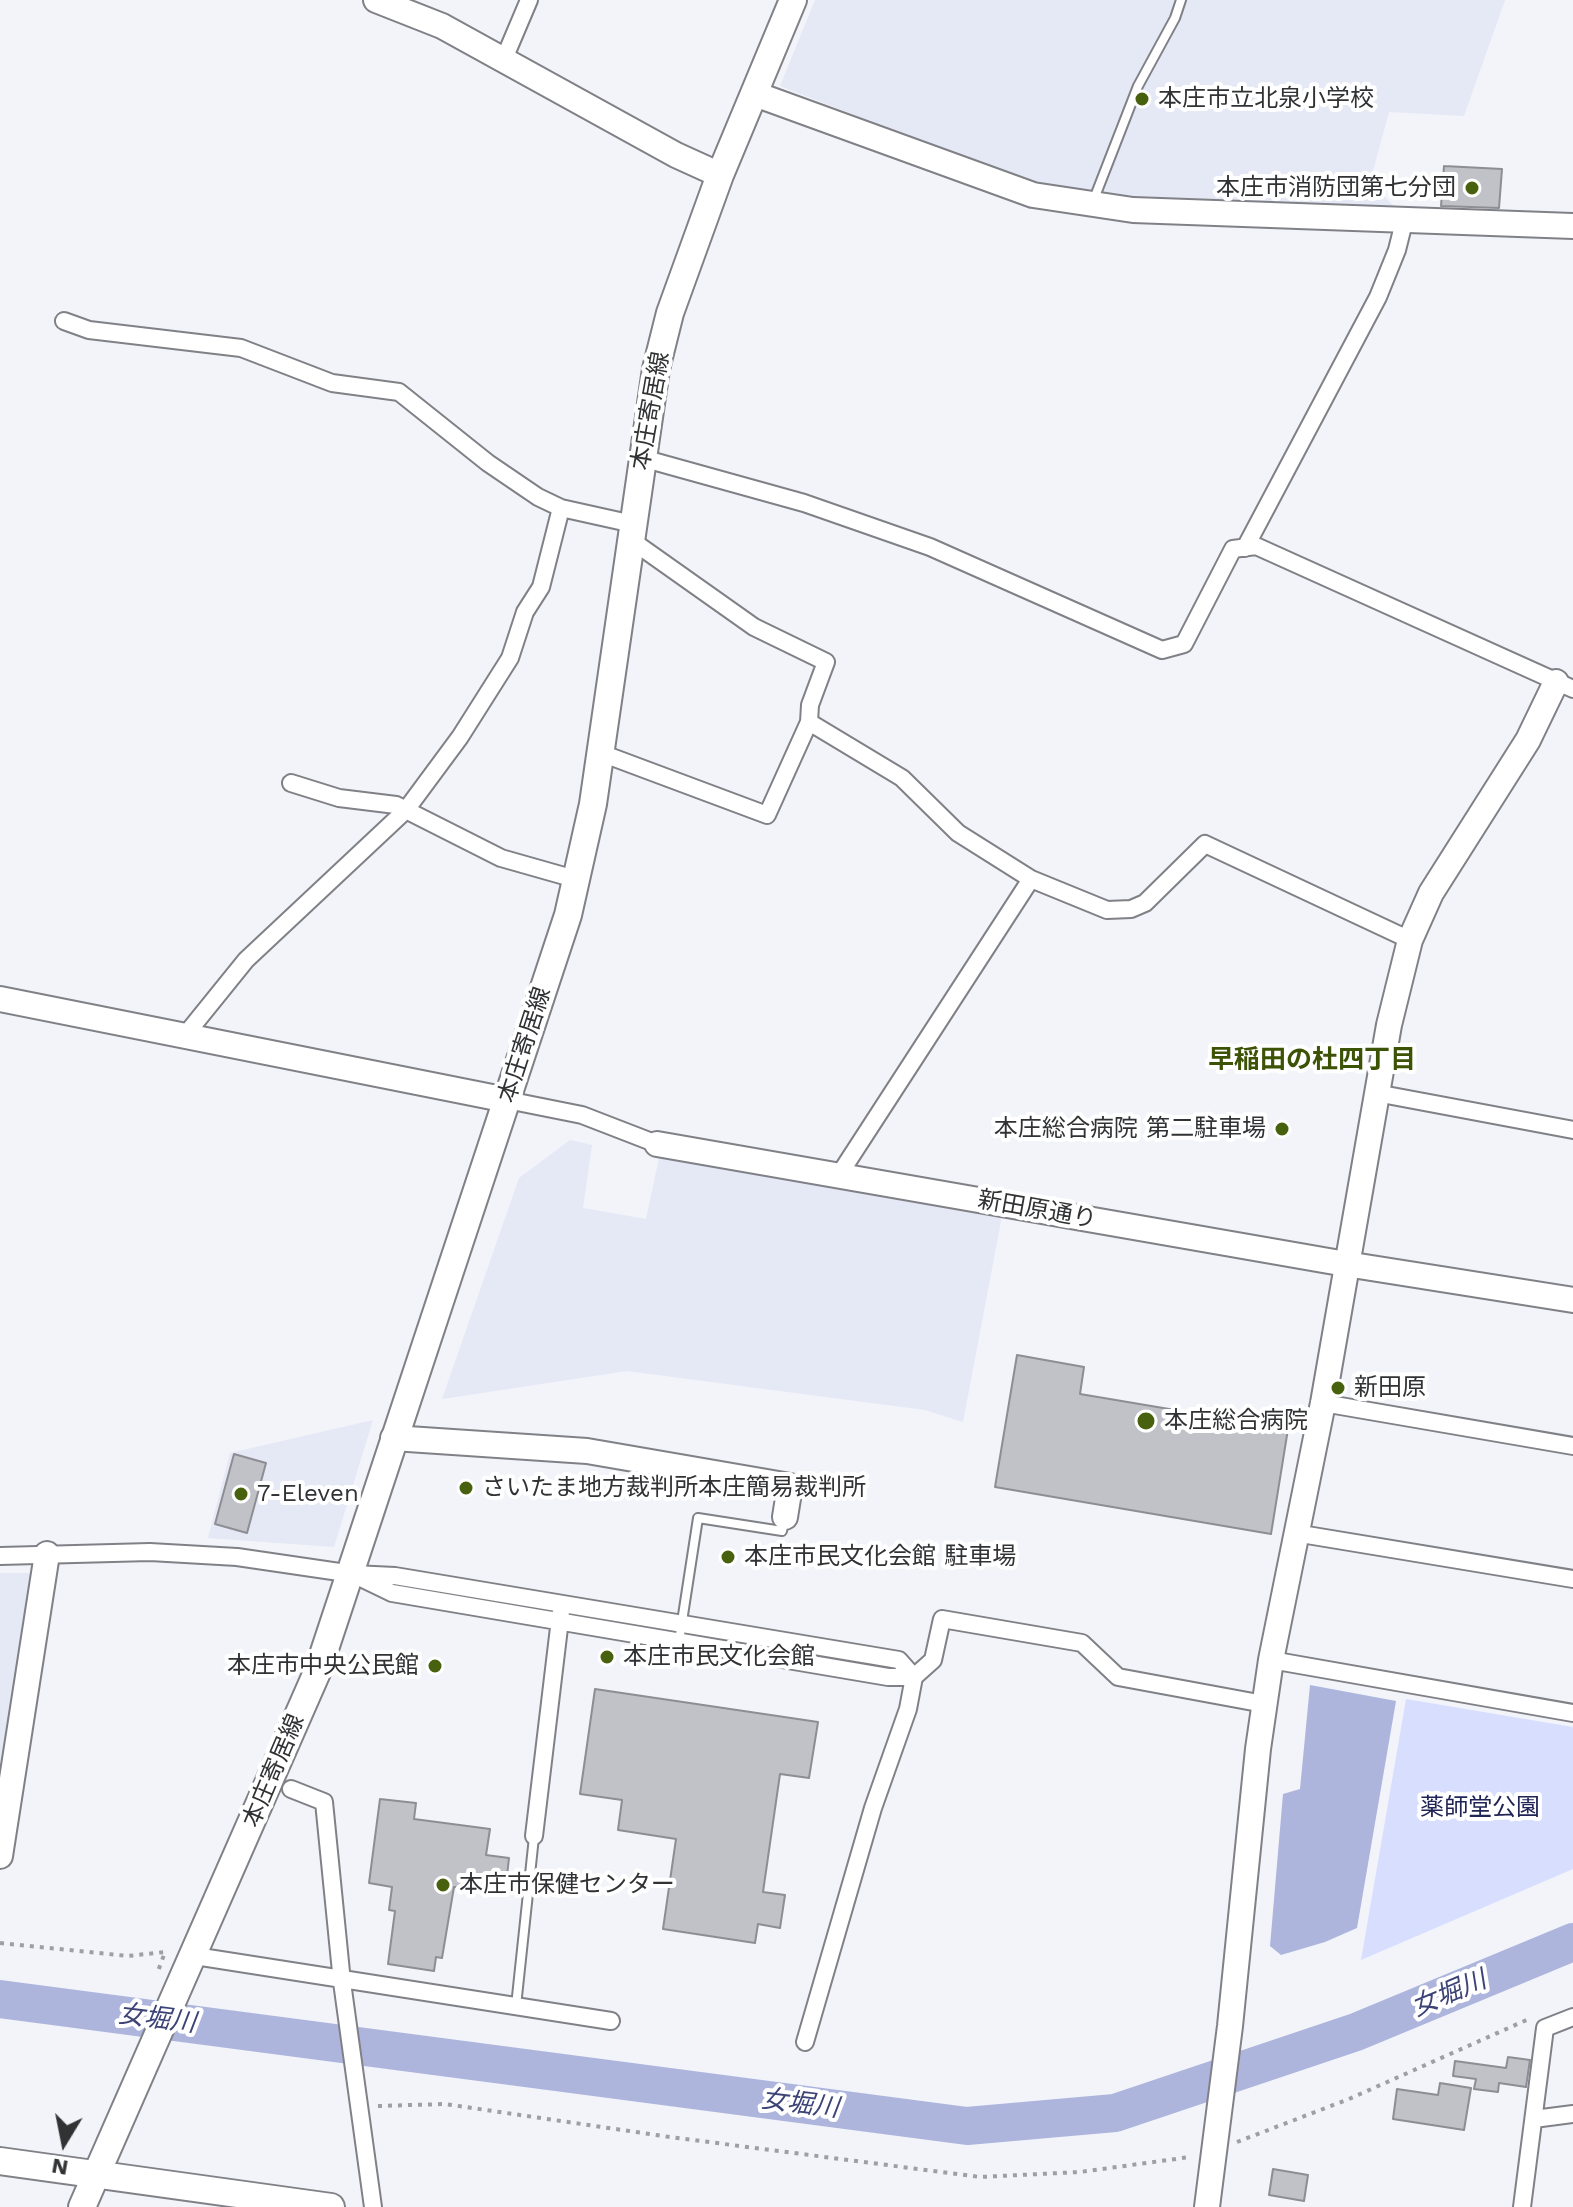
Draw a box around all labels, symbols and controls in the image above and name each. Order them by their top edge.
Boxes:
place label: 本庄市立北泉小学校 [1158,85,1374,113]
marker: 本庄市立北泉小学校 [1133,90,1151,108]
place label: 本庄市消防団第七分団 [1216,174,1456,202]
marker: 本庄市消防団第七分団 [1463,179,1481,197]
street label: 本庄寄居線 [626,349,676,473]
street label: 本庄寄居線 [493,983,557,1107]
district label: 早稲田の杜四丁目 [1208,1044,1416,1076]
place label: 本庄総合病院 第二駐車場 [994,1115,1266,1143]
marker: 本庄総合病院 第二駐車場 [1273,1120,1291,1138]
street label: 新田原通り [975,1185,1099,1235]
place label: 新田原 [1354,1374,1426,1402]
marker: 新田原 [1329,1379,1347,1397]
place label: 本庄総合病院 [1164,1407,1308,1435]
marker: 本庄総合病院 [1135,1410,1157,1432]
place label: さいたま地方裁判所本庄簡易裁判所 [482,1474,866,1502]
marker: さいたま地方裁判所本庄簡易裁判所 [457,1479,475,1497]
place label: 7-Eleven [257,1480,359,1508]
marker: 7-Eleven [232,1485,250,1503]
place label: 本庄市民文化会館 駐車場 [744,1543,1016,1571]
marker: 本庄市民文化会館 駐車場 [719,1548,737,1566]
place label: 本庄市民文化会館 [623,1643,815,1671]
marker: 本庄市民文化会館 [598,1648,616,1666]
place label: 本庄市中央公民館 [227,1652,419,1680]
marker: 本庄市中央公民館 [426,1657,444,1675]
street label: 本庄寄居線 [237,1710,311,1832]
park label: 薬師堂公園 [1420,1794,1540,1822]
place label: 本庄市保健センター [459,1871,675,1899]
marker: 本庄市保健センター [434,1876,452,1894]
water label: 女堀川 [1407,1964,1491,2024]
water label: 女堀川 [116,1999,198,2039]
water label: 女堀川 [759,2084,841,2124]
north arrow [24,2103,104,2183]
text: N [50,2153,70,2181]

